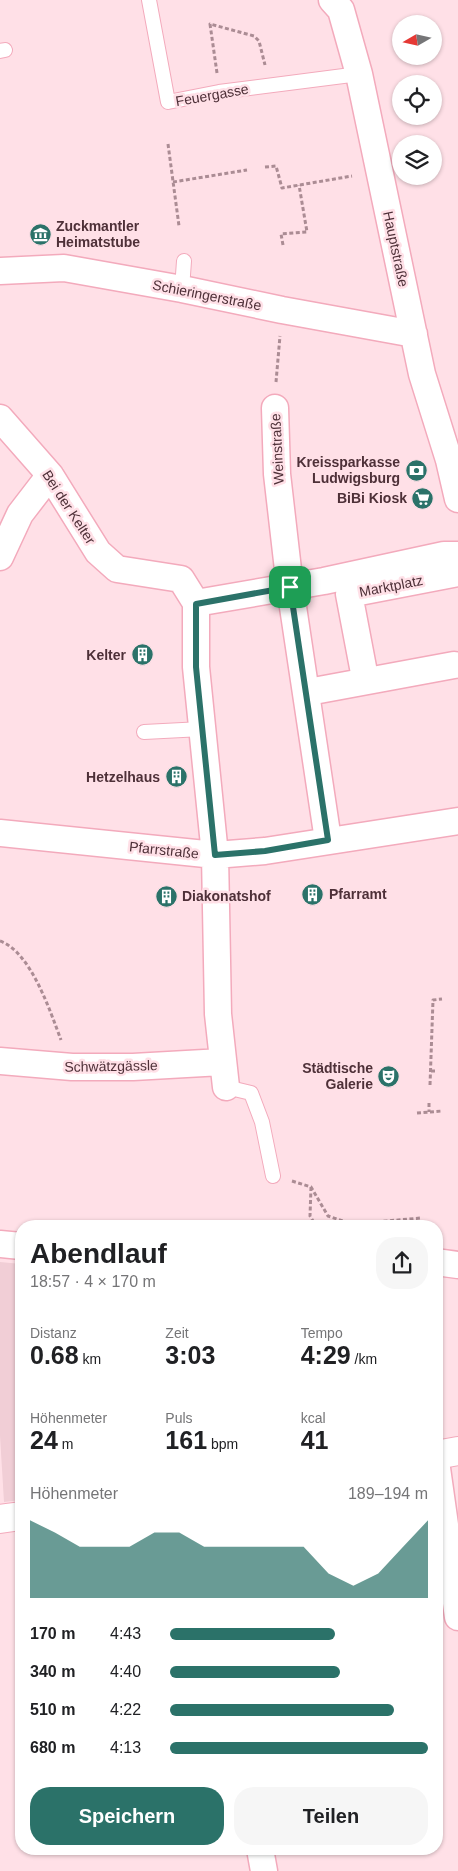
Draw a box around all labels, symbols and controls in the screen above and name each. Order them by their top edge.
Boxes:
north arrow [392,15,442,65]
map controls [392,15,442,185]
button: locate [392,75,442,125]
street label: Feuergasse [174,81,250,109]
button: layers [392,135,442,185]
street label: Hauptstraße [380,210,412,289]
place label: Zuckmantler Heimatstube [56,218,140,250]
museum icon: Zuckmantler Heimatstube [28,222,52,246]
street label: Schieringerstraße [151,277,263,313]
street label: Weinstraße [267,413,287,485]
place label: Kreissparkasse Ludwigsburg [296,454,400,486]
bank icon: Kreissparkasse Ludwigsburg [404,458,428,482]
street label: Bei der Kelter [39,467,99,547]
supermarket icon: BiBi Kiosk [411,486,435,510]
place label: BiBi Kiosk [337,490,407,506]
pin [269,566,311,608]
street label: Marktplatz [358,572,424,600]
icon: arrive [276,573,304,601]
building icon: Kelter [130,643,154,667]
place label: Kelter [86,647,127,663]
building icon: Hetzelhaus [164,765,188,789]
place label: Hetzelhaus [86,769,160,785]
street label: Pfarrstraße [128,838,200,862]
building icon: Pfarramt [301,882,325,906]
building icon: Diakonatshof [154,884,178,908]
place label: Pfarramt [329,886,387,902]
place label: Diakonatshof [182,888,271,904]
street label: Schwätzgässle [64,1057,158,1075]
place label: Städtische Galerie [302,1060,373,1092]
theatre icon: Städtische Galerie [377,1064,401,1088]
button: share [376,1237,428,1289]
text: Abendlauf [30,1238,167,1269]
text: 18:57 · 4 × 170 m [30,1273,156,1290]
text: Distanz [30,1325,77,1341]
text: Zeit [165,1325,189,1341]
text: Tempo [301,1325,343,1341]
text: 0.68 [30,1341,79,1369]
text: 3:03 [165,1341,215,1369]
text: 4:29 [301,1341,351,1369]
text: km [79,1351,101,1367]
text: /km [351,1351,377,1367]
text: Höhenmeter [30,1410,107,1426]
text: Puls [165,1410,193,1426]
text: kcal [301,1410,326,1426]
text: 24 [30,1426,58,1454]
text: 161 [165,1426,207,1454]
text: 41 [301,1426,328,1454]
text: m [58,1436,73,1452]
text: bpm [207,1436,238,1452]
text: Höhenmeter [30,1485,118,1502]
text: 189–194 m [348,1485,428,1502]
text: 170 m [30,1625,75,1642]
text: 4:43 [110,1625,141,1642]
text: 340 m [30,1663,75,1680]
text: 4:40 [110,1663,141,1680]
text: 510 m [30,1701,75,1718]
text: 4:22 [110,1701,141,1718]
text: 680 m [30,1739,75,1756]
text: 4:13 [110,1739,141,1756]
button: Speichern [30,1787,224,1845]
button: Teilen [234,1787,428,1845]

